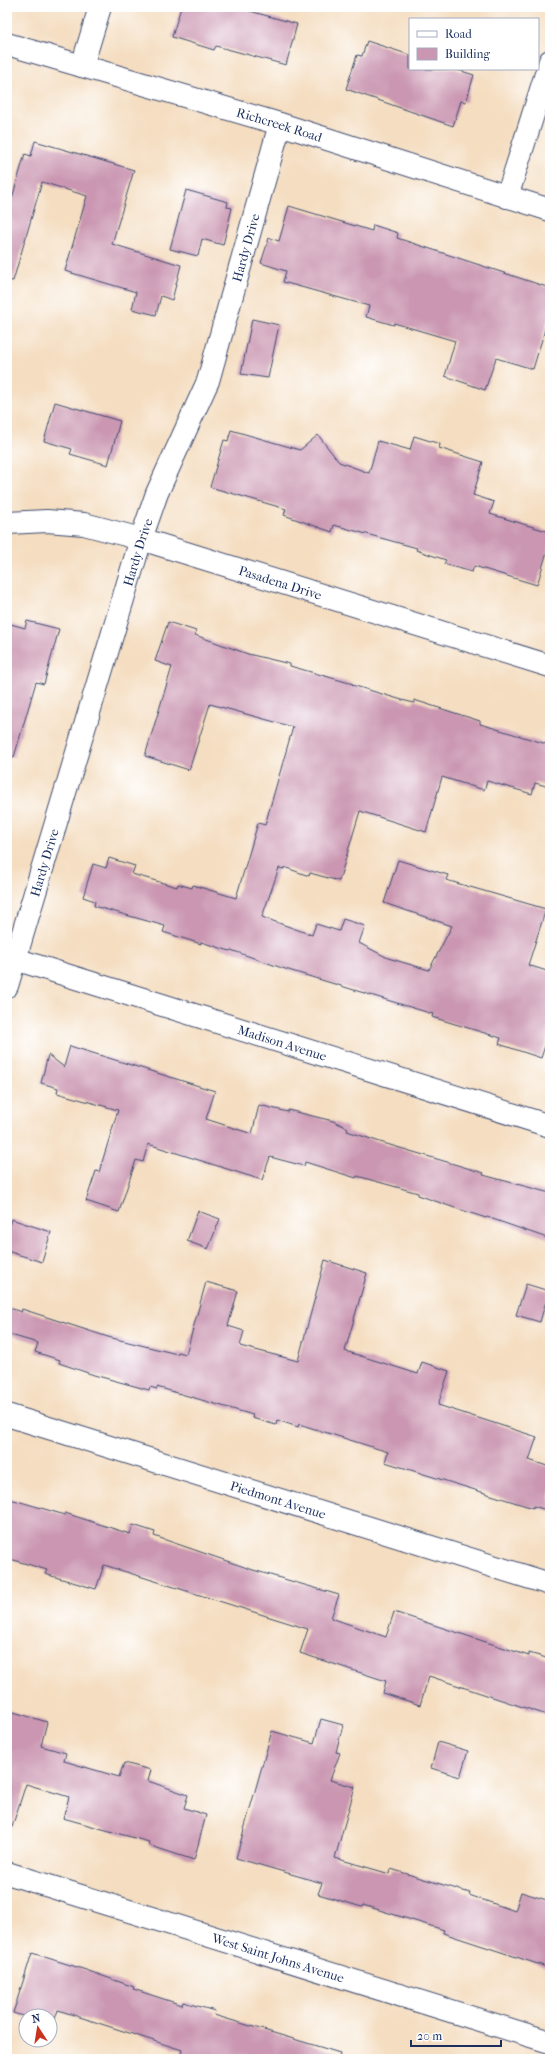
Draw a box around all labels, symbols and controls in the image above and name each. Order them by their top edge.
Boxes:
legend [409,18,539,70]
text: Road [445,27,472,41]
text: Building [445,47,490,61]
street label: Richcreek Road [235,105,325,145]
street label: Hardy Drive [229,211,263,283]
street label: Hardy Drive [120,516,156,588]
street label: Pasadena Drive [237,563,324,603]
street label: Hardy Drive [27,826,62,898]
street label: Madison Avenue [236,1022,329,1064]
street label: Piedmont Avenue [228,1478,328,1522]
street label: West Saint Johns Avenue [209,1930,347,1986]
north arrow [18,2008,58,2048]
text: N [31,2011,42,2026]
scale bar [411,2022,501,2048]
text: 20 m [417,2029,442,2043]

